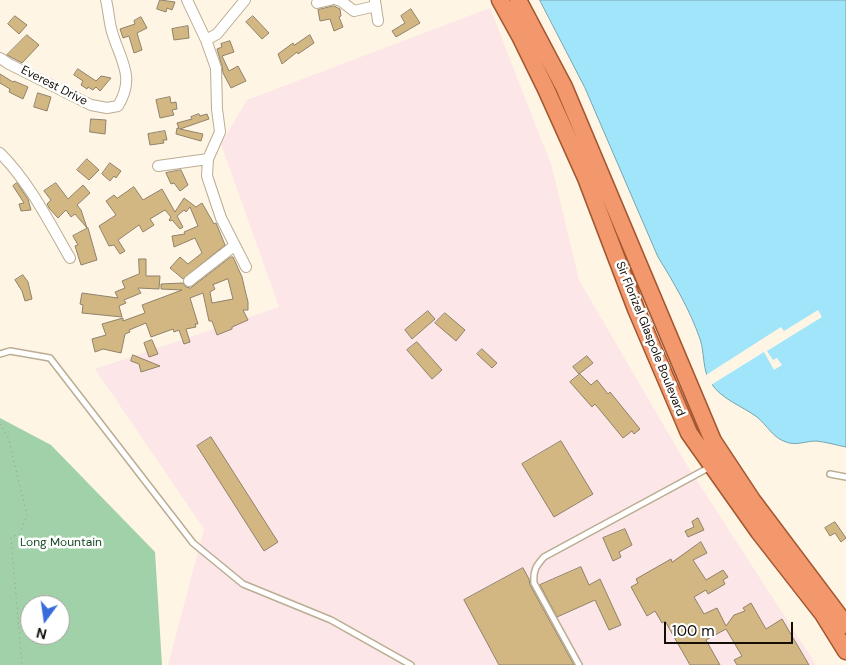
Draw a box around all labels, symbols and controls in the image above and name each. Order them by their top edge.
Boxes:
street label: Everest Drive [18,63,90,109]
street label: Sir Florizel Glaspole Boulevard [612,260,688,418]
park label: Long Mountain [20,536,102,550]
north arrow [20,595,70,645]
scale bar [666,612,795,644]
text: 100 m [672,621,715,641]
text: N [34,624,49,644]

